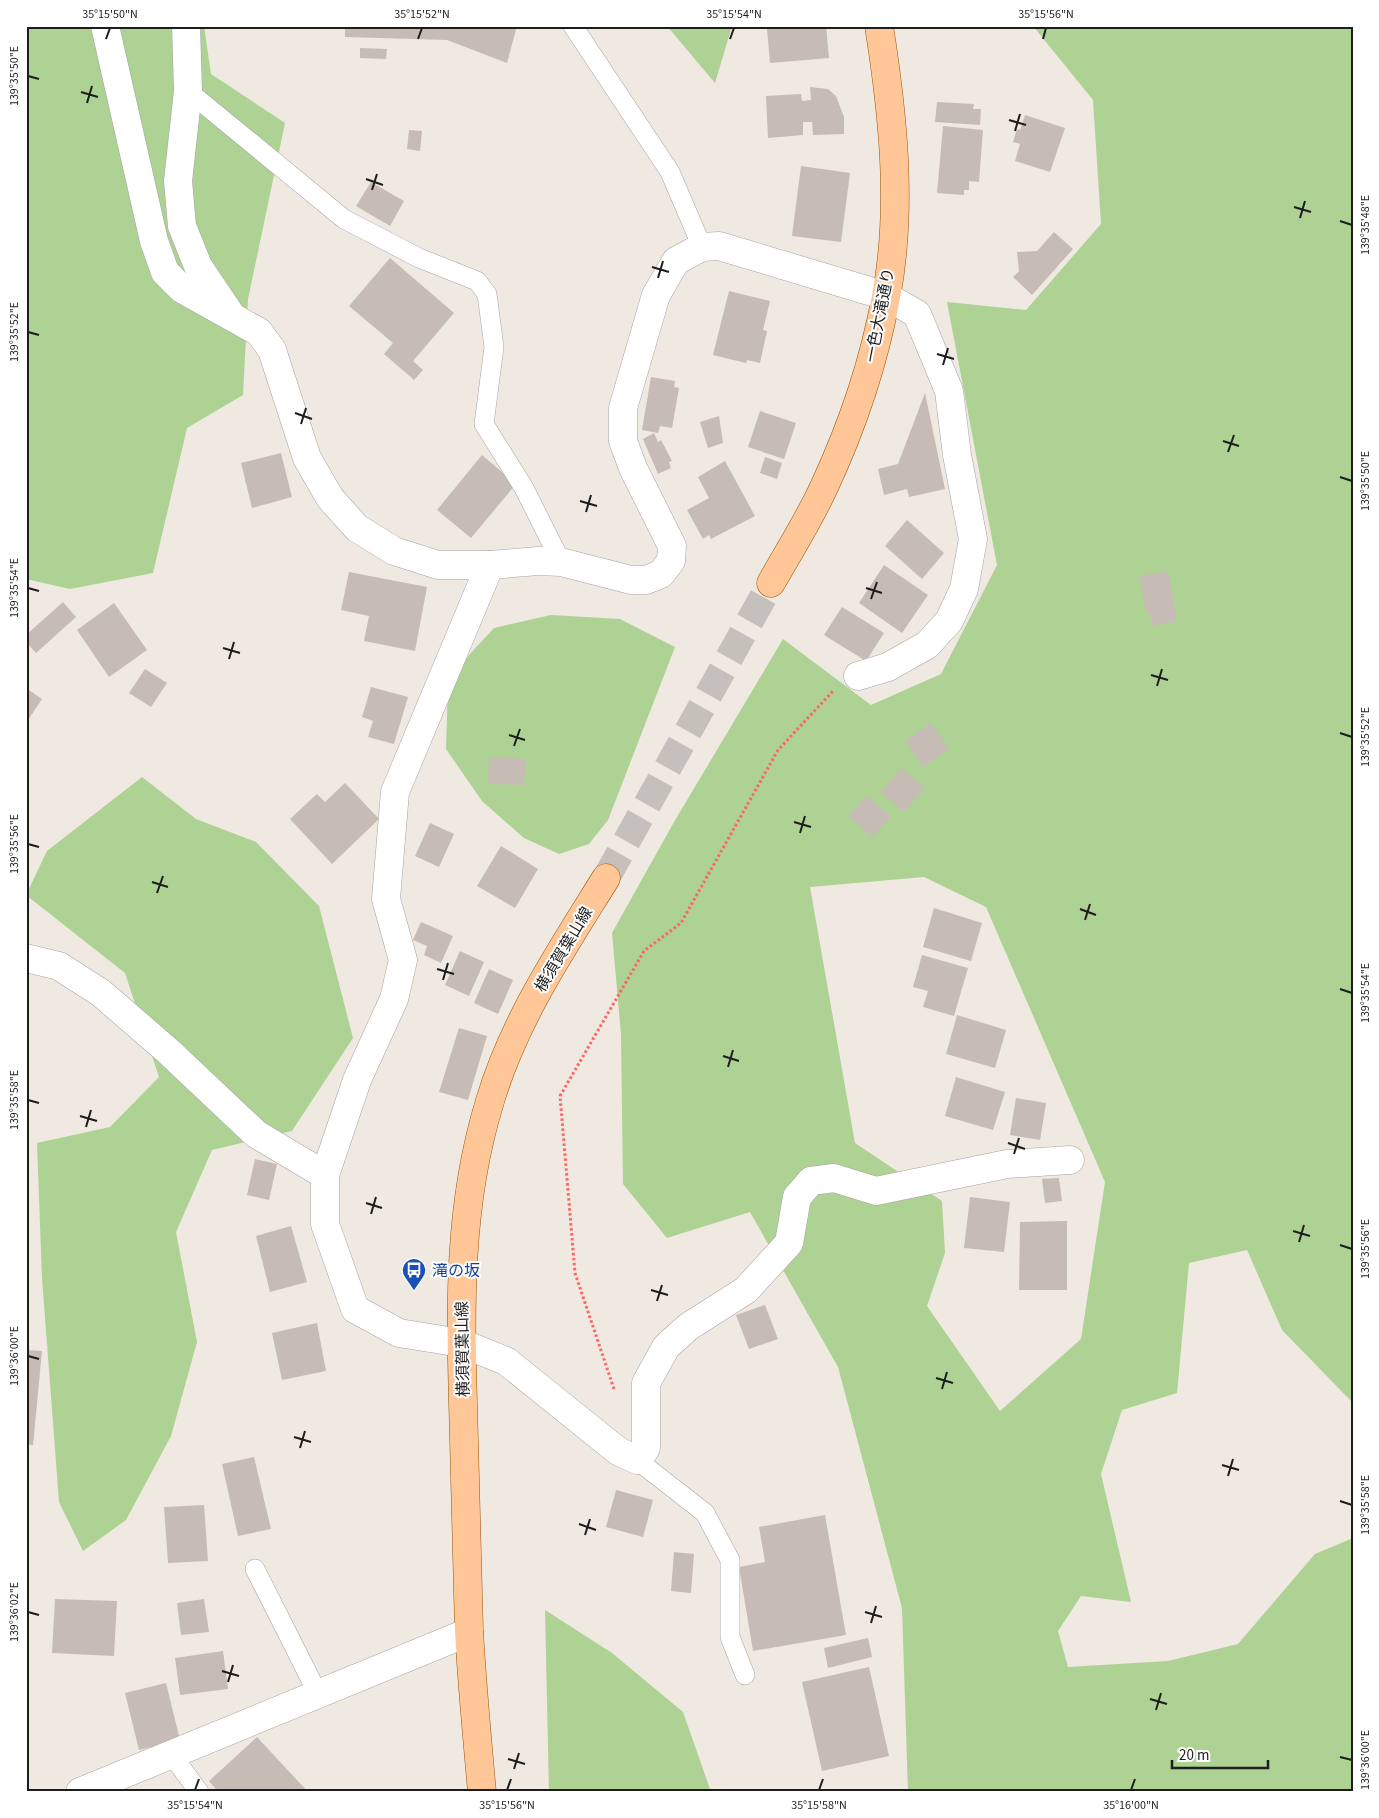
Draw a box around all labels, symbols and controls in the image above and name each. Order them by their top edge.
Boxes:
text: 35°15'50"N [82,6,138,23]
text: 35°15'52"N [394,6,450,23]
text: 35°15'54"N [706,6,762,23]
text: 35°15'56"N [1018,6,1074,23]
text: 139°35'50"E [6,46,23,106]
text: 139°35'48"E [1357,195,1374,255]
street label: 一色大滝通り [860,266,900,364]
text: 139°35'52"E [6,302,23,362]
text: 139°35'50"E [1357,451,1374,511]
text: 139°35'54"E [6,558,23,618]
text: 139°35'52"E [1357,707,1374,767]
text: 139°35'56"E [6,814,23,874]
street label: 横須賀葉山線 [530,903,598,996]
text: 139°35'54"E [1357,963,1374,1023]
text: 139°35'58"E [6,1070,23,1130]
text: 139°35'56"E [1357,1219,1374,1279]
bus stop icon: 滝の坂 [401,1257,427,1291]
place label: 滝の坂 [432,1260,480,1282]
street label: 横須賀葉山線 [451,1301,475,1397]
text: 139°36'00"E [6,1326,23,1386]
text: 139°35'58"E [1357,1475,1374,1535]
text: 139°36'02"E [6,1582,23,1642]
text: 139°36'00"E [1357,1730,1374,1790]
scale bar [1172,1738,1268,1770]
text: 20 m [1179,1745,1209,1766]
text: 35°15'54"N [167,1797,223,1814]
text: 35°15'56"N [479,1797,535,1814]
text: 35°15'58"N [791,1797,847,1814]
text: 35°16'00"N [1103,1797,1159,1814]

